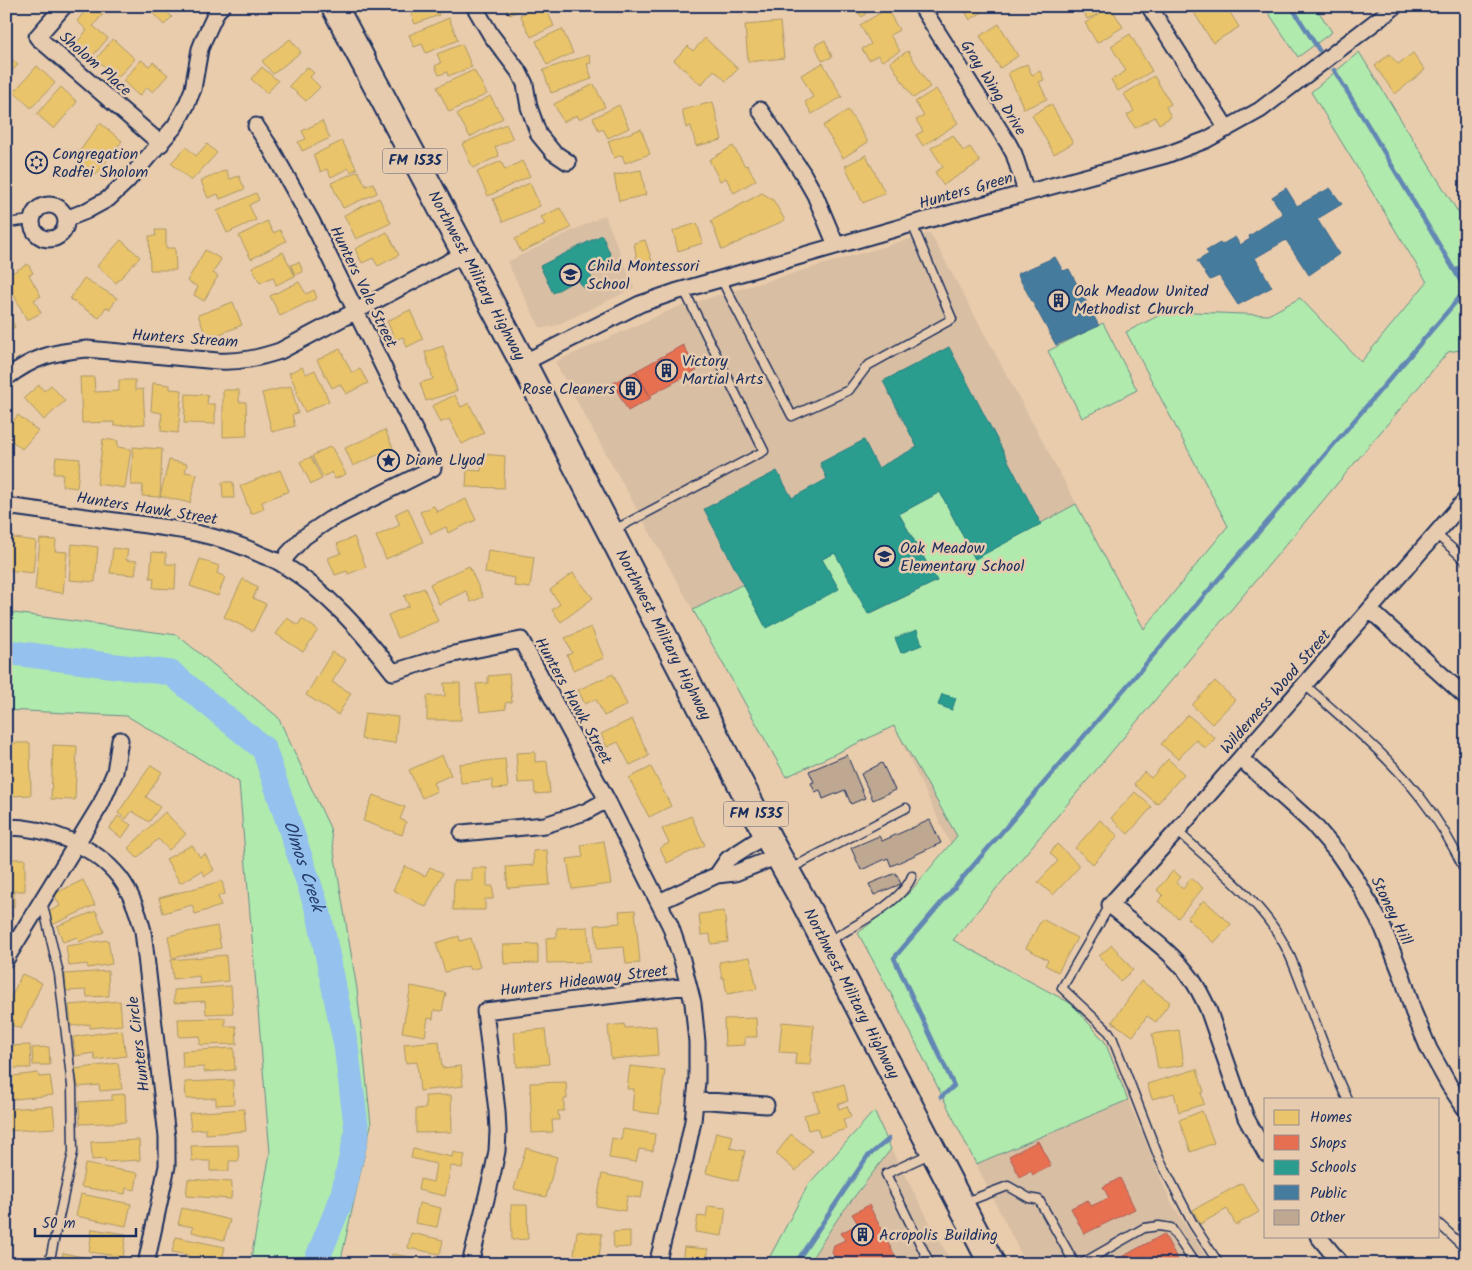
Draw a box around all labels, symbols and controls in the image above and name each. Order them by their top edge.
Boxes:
street label: Sholom Place [53,25,137,103]
street label: Gray Wing Drive [954,35,1032,141]
place label: Congregation Rodfei Sholom [52,142,149,185]
road number: FM 1535 [382,148,448,174]
synagogue icon: Congregation Rodfei Sholom [24,151,48,175]
street label: Hunters Green [916,166,1016,216]
street label: Northwest Military Highway [421,186,532,365]
street label: Hunters Vale Street [323,222,404,353]
place label: Child Montessori School [587,254,700,297]
school or university icon: Child Montessori School [559,263,583,287]
place label: Oak Meadow United Methodist Church [1074,279,1209,322]
building icon: Oak Meadow United Methodist Church [1046,288,1070,312]
street label: Hunters Stream [131,323,239,355]
place label: Victory Martial Arts [682,349,763,392]
building icon: Victory Martial Arts [654,358,678,382]
place label: Rose Cleaners [522,377,615,402]
building icon: Rose Cleaners [619,377,643,401]
place icon: Diane Llyod [377,448,401,472]
place label: Diane Llyod [405,448,485,473]
street label: Hunters Hawk Street [75,486,220,533]
place label: Oak Meadow Elementary School [900,536,1025,579]
street label: Northwest Military Highway [609,545,718,725]
school or university icon: Oak Meadow Elementary School [872,545,896,569]
street label: Wilderness Wood Street [1215,623,1338,760]
street label: Hunters Hawk Street [528,633,619,770]
road number: FM 1535 [724,802,788,826]
water label: Olmos Creek [274,817,333,918]
street label: Stoney Hill [1364,872,1418,950]
street label: Northwest Military Highway [797,904,906,1084]
street label: Hunters Hideaway Street [499,958,670,1004]
street label: Hunters Circle [121,995,157,1093]
legend [1264,1098,1440,1238]
text: Homes [1310,1106,1353,1130]
text: Shops [1310,1132,1347,1156]
text: Schools [1310,1156,1357,1180]
text: Public [1310,1182,1347,1206]
scale bar [35,1205,136,1237]
text: Other [1310,1206,1346,1230]
text: 50 m [42,1212,76,1236]
building icon: Acropolis Building [851,1223,875,1247]
place label: Acropolis Building [879,1223,998,1248]

